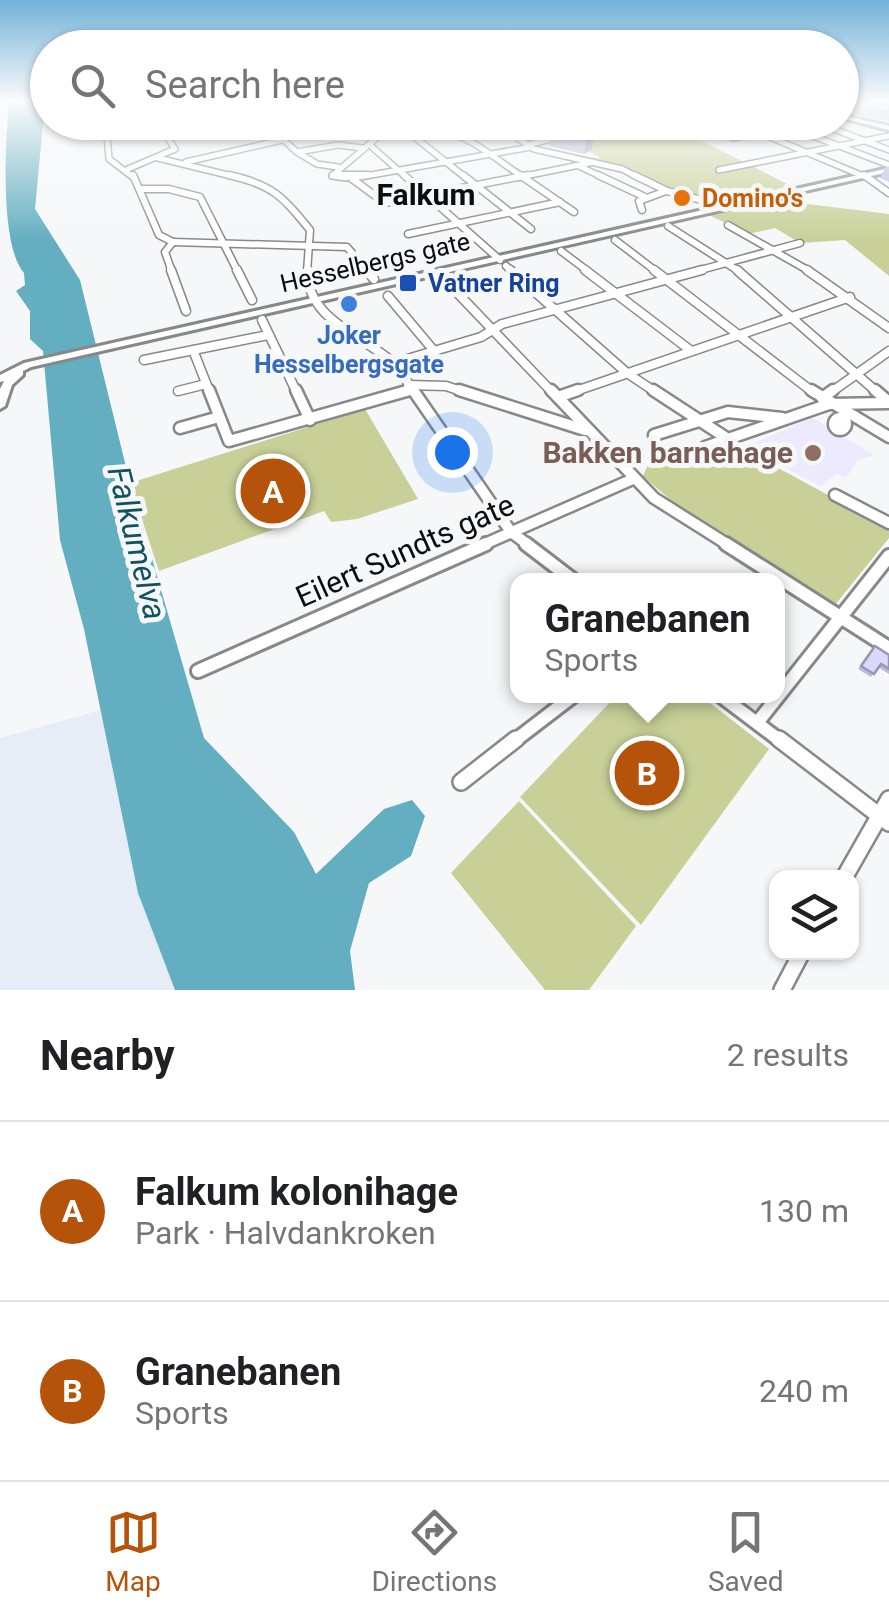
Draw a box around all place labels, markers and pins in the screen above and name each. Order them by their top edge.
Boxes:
place label: Domino's [702,184,803,213]
marker: Domino's [671,187,693,209]
place label: Vatner Ring [428,269,559,298]
marker: Vatner Ring [397,272,419,294]
marker: Joker Hesselbergsgate [338,293,360,315]
place label: Joker Hesselbergsgate [254,321,444,379]
place label: Bakken barnehage [542,435,793,470]
marker: Bakken barnehage [802,442,824,464]
pin: A [240,454,306,528]
pin: B [614,736,680,810]

